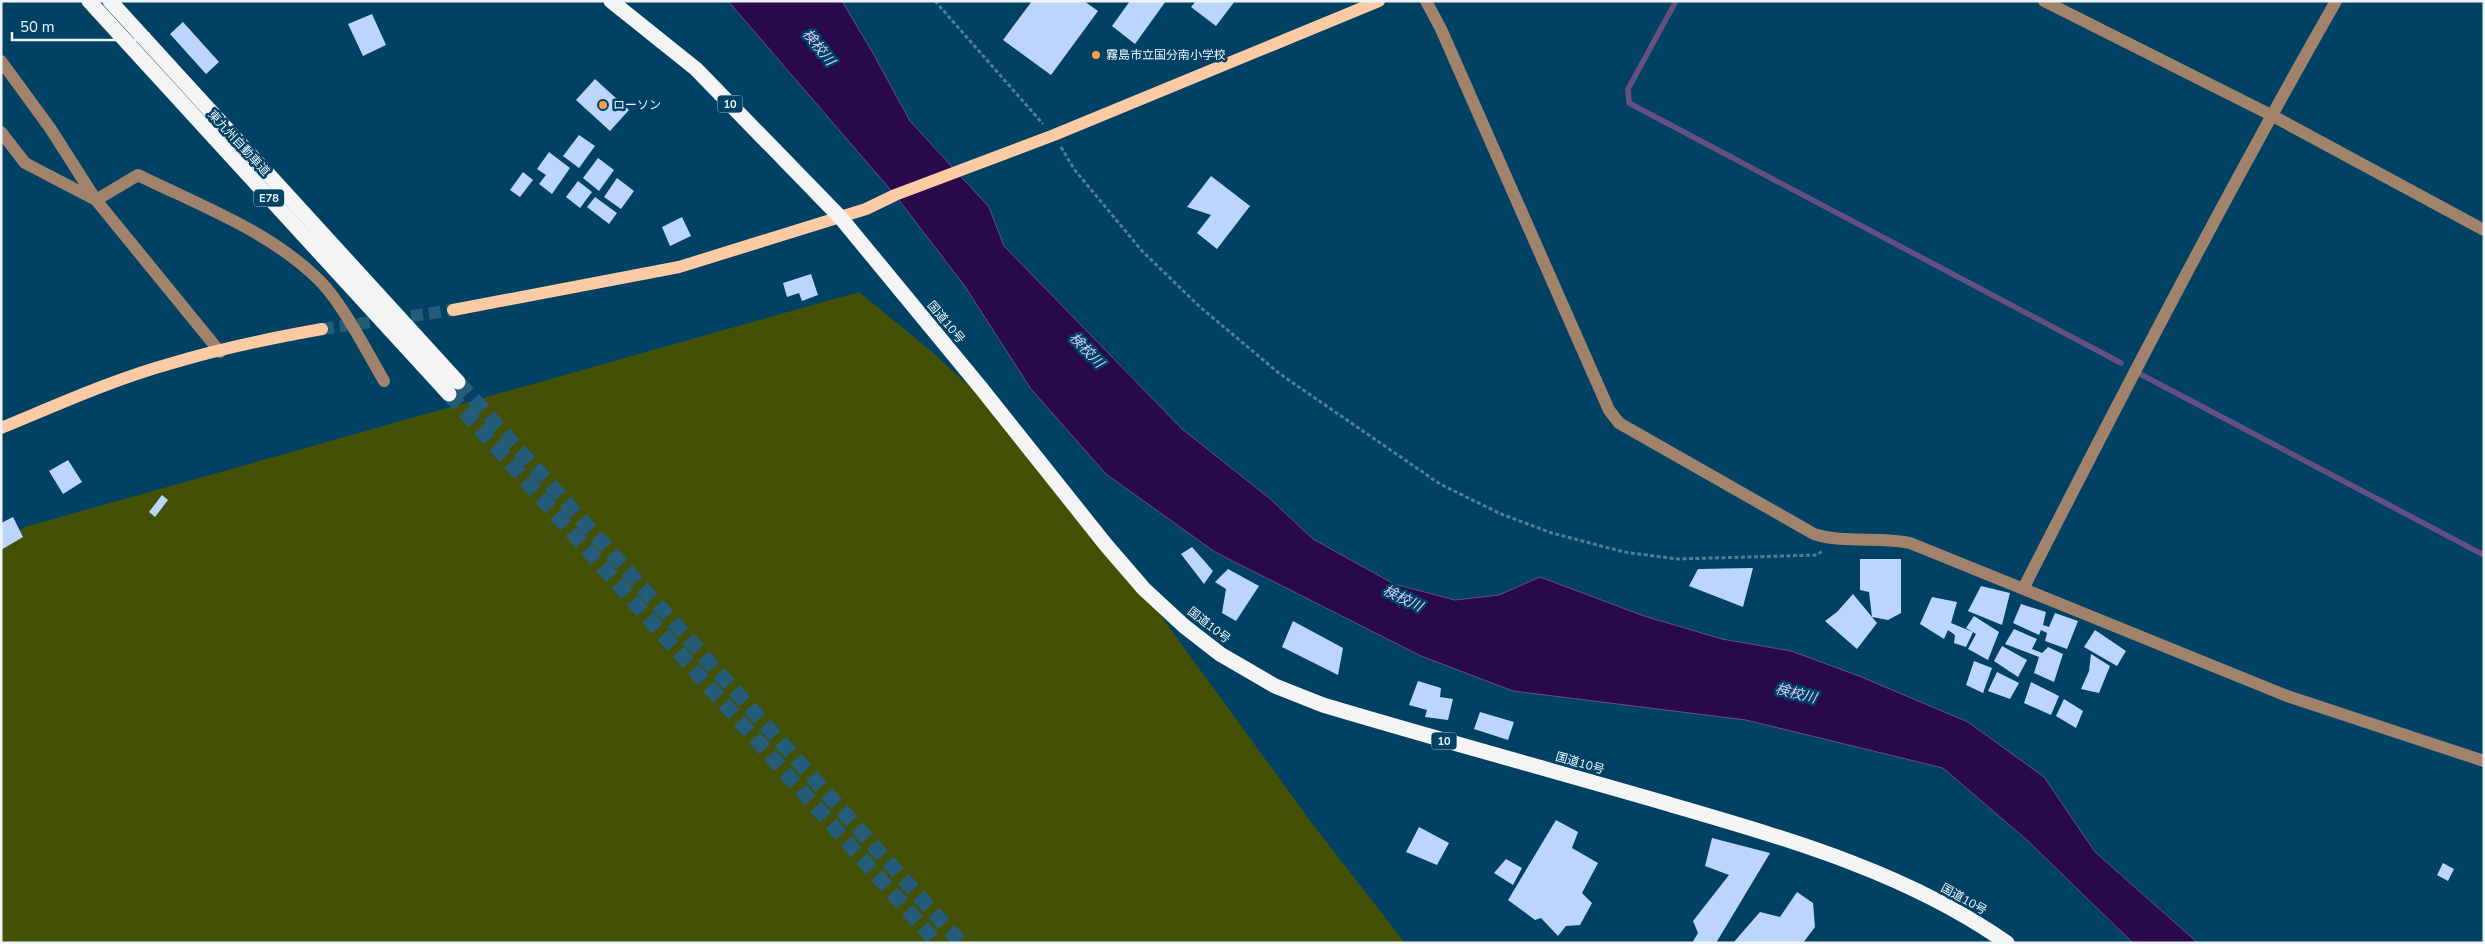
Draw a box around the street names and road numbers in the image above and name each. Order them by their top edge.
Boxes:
road number: 10 [718,96,742,112]
street label: 東九州自動車道 [204,107,274,179]
road number: E78 [254,190,284,207]
street label: 国道10号 [924,298,968,346]
street label: 国道10号 [1184,603,1234,647]
road number: 10 [1432,732,1456,749]
street label: 国道10号 [1554,748,1606,778]
street label: 国道10号 [1938,880,1990,918]

